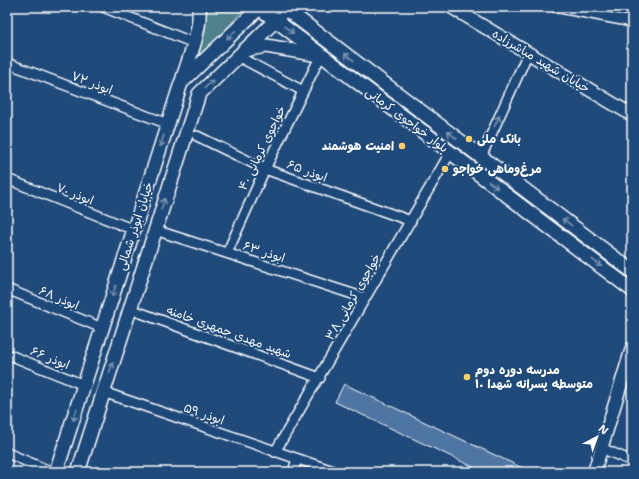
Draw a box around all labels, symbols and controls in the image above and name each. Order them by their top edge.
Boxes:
street label: خیابان شهید مباشرزاده [489,25,593,97]
one-way arrow [283,26,294,35]
one-way arrow [226,30,236,40]
one-way arrow [343,53,354,61]
street label: ابوذر ۷۲ [69,68,115,98]
one-way arrow [204,79,214,89]
street label: بلوار خواجوی کرمانی [362,84,452,156]
street label: خواجوی کرمانی ۴۰ [235,103,289,193]
one-way arrow [494,116,501,128]
one-way arrow [447,131,458,140]
place label: بانک ملی [477,131,521,147]
one-way arrow [158,134,165,147]
marker: بانک ملی [464,134,474,144]
place label: امنیت هوشمند [322,138,394,154]
marker: امنیت هوشمند [397,141,407,151]
street label: ابوذر ۶۵ [285,156,329,186]
place label: مرغ‌وماهی‌ خواجو [452,161,542,177]
marker: مرغ‌وماهی‌ خواجو [440,164,450,174]
street label: ابوذر ۷۰ [54,179,96,209]
street label: خیابان ابوذر شمالی [113,180,157,272]
one-way arrow [487,181,498,189]
one-way arrow [160,198,167,211]
one-way arrow [562,218,573,226]
street label: ابوذر ۶۳ [241,238,287,266]
street label: خواجوی کرمانی ۳۸ [322,251,384,343]
one-way arrow [591,259,602,268]
street label: ابوذر ۶۸ [37,282,82,314]
one-way arrow [110,285,117,298]
street label: شهید مهدی جمهری خامنه [164,302,294,362]
street label: ابوذر ۶۶ [28,343,72,373]
one-way arrow [108,362,115,375]
place label: مدرسه دوره دوم متوسطه پسرانه شهدا ۱۰ [475,362,593,392]
marker: مدرسه دوره دوم متوسطه پسرانه شهدا ۱۰ [462,372,472,382]
street label: ابوذر ۵۹ [181,400,227,428]
one-way arrow [70,409,78,421]
north arrow [577,417,617,457]
text: N [595,421,612,439]

